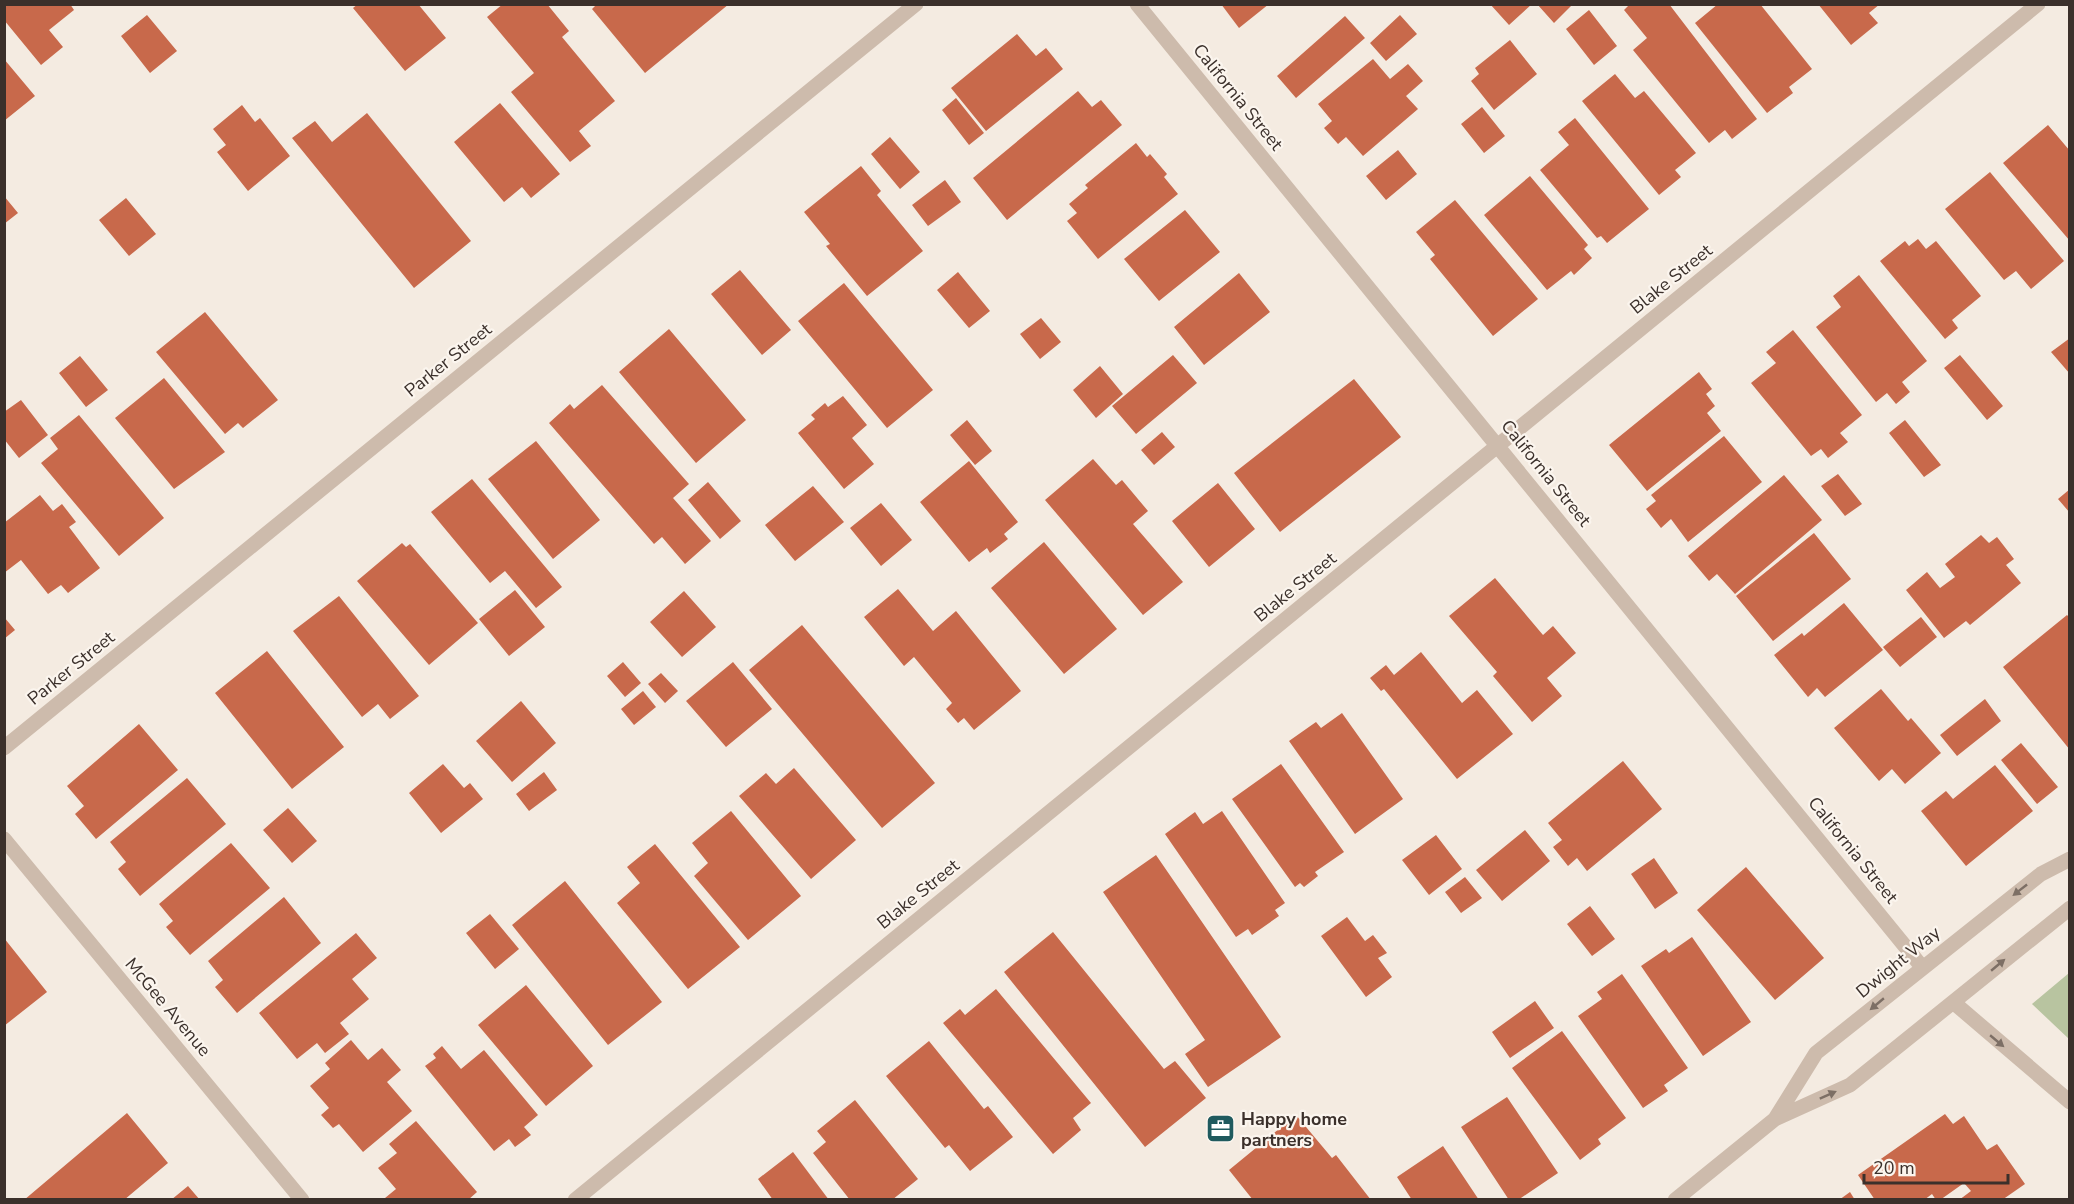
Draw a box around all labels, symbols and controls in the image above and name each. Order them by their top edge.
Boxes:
street label: California Street [1188,39,1289,156]
street label: Blake Street [1625,238,1718,320]
street label: Parker Street [399,317,497,403]
street label: California Street [1496,415,1597,532]
street label: Blake Street [1249,546,1342,628]
street label: Parker Street [22,625,120,711]
street label: California Street [1803,792,1904,909]
street label: Blake Street [872,853,965,935]
one-way arrow [2013,884,2028,896]
street label: Dwight Way [1851,920,1946,1003]
street label: McGee Avenue [120,953,216,1061]
one-way arrow [1990,958,2006,971]
one-way arrow [1870,997,1885,1010]
one-way arrow [1989,1034,2004,1047]
one-way arrow [1820,1090,1837,1099]
place label: Happy home partners [1241,1107,1347,1152]
office icon: Happy home partners [1204,1113,1236,1145]
scale bar [1864,1147,2008,1185]
text: 20 m [1873,1156,1915,1180]

